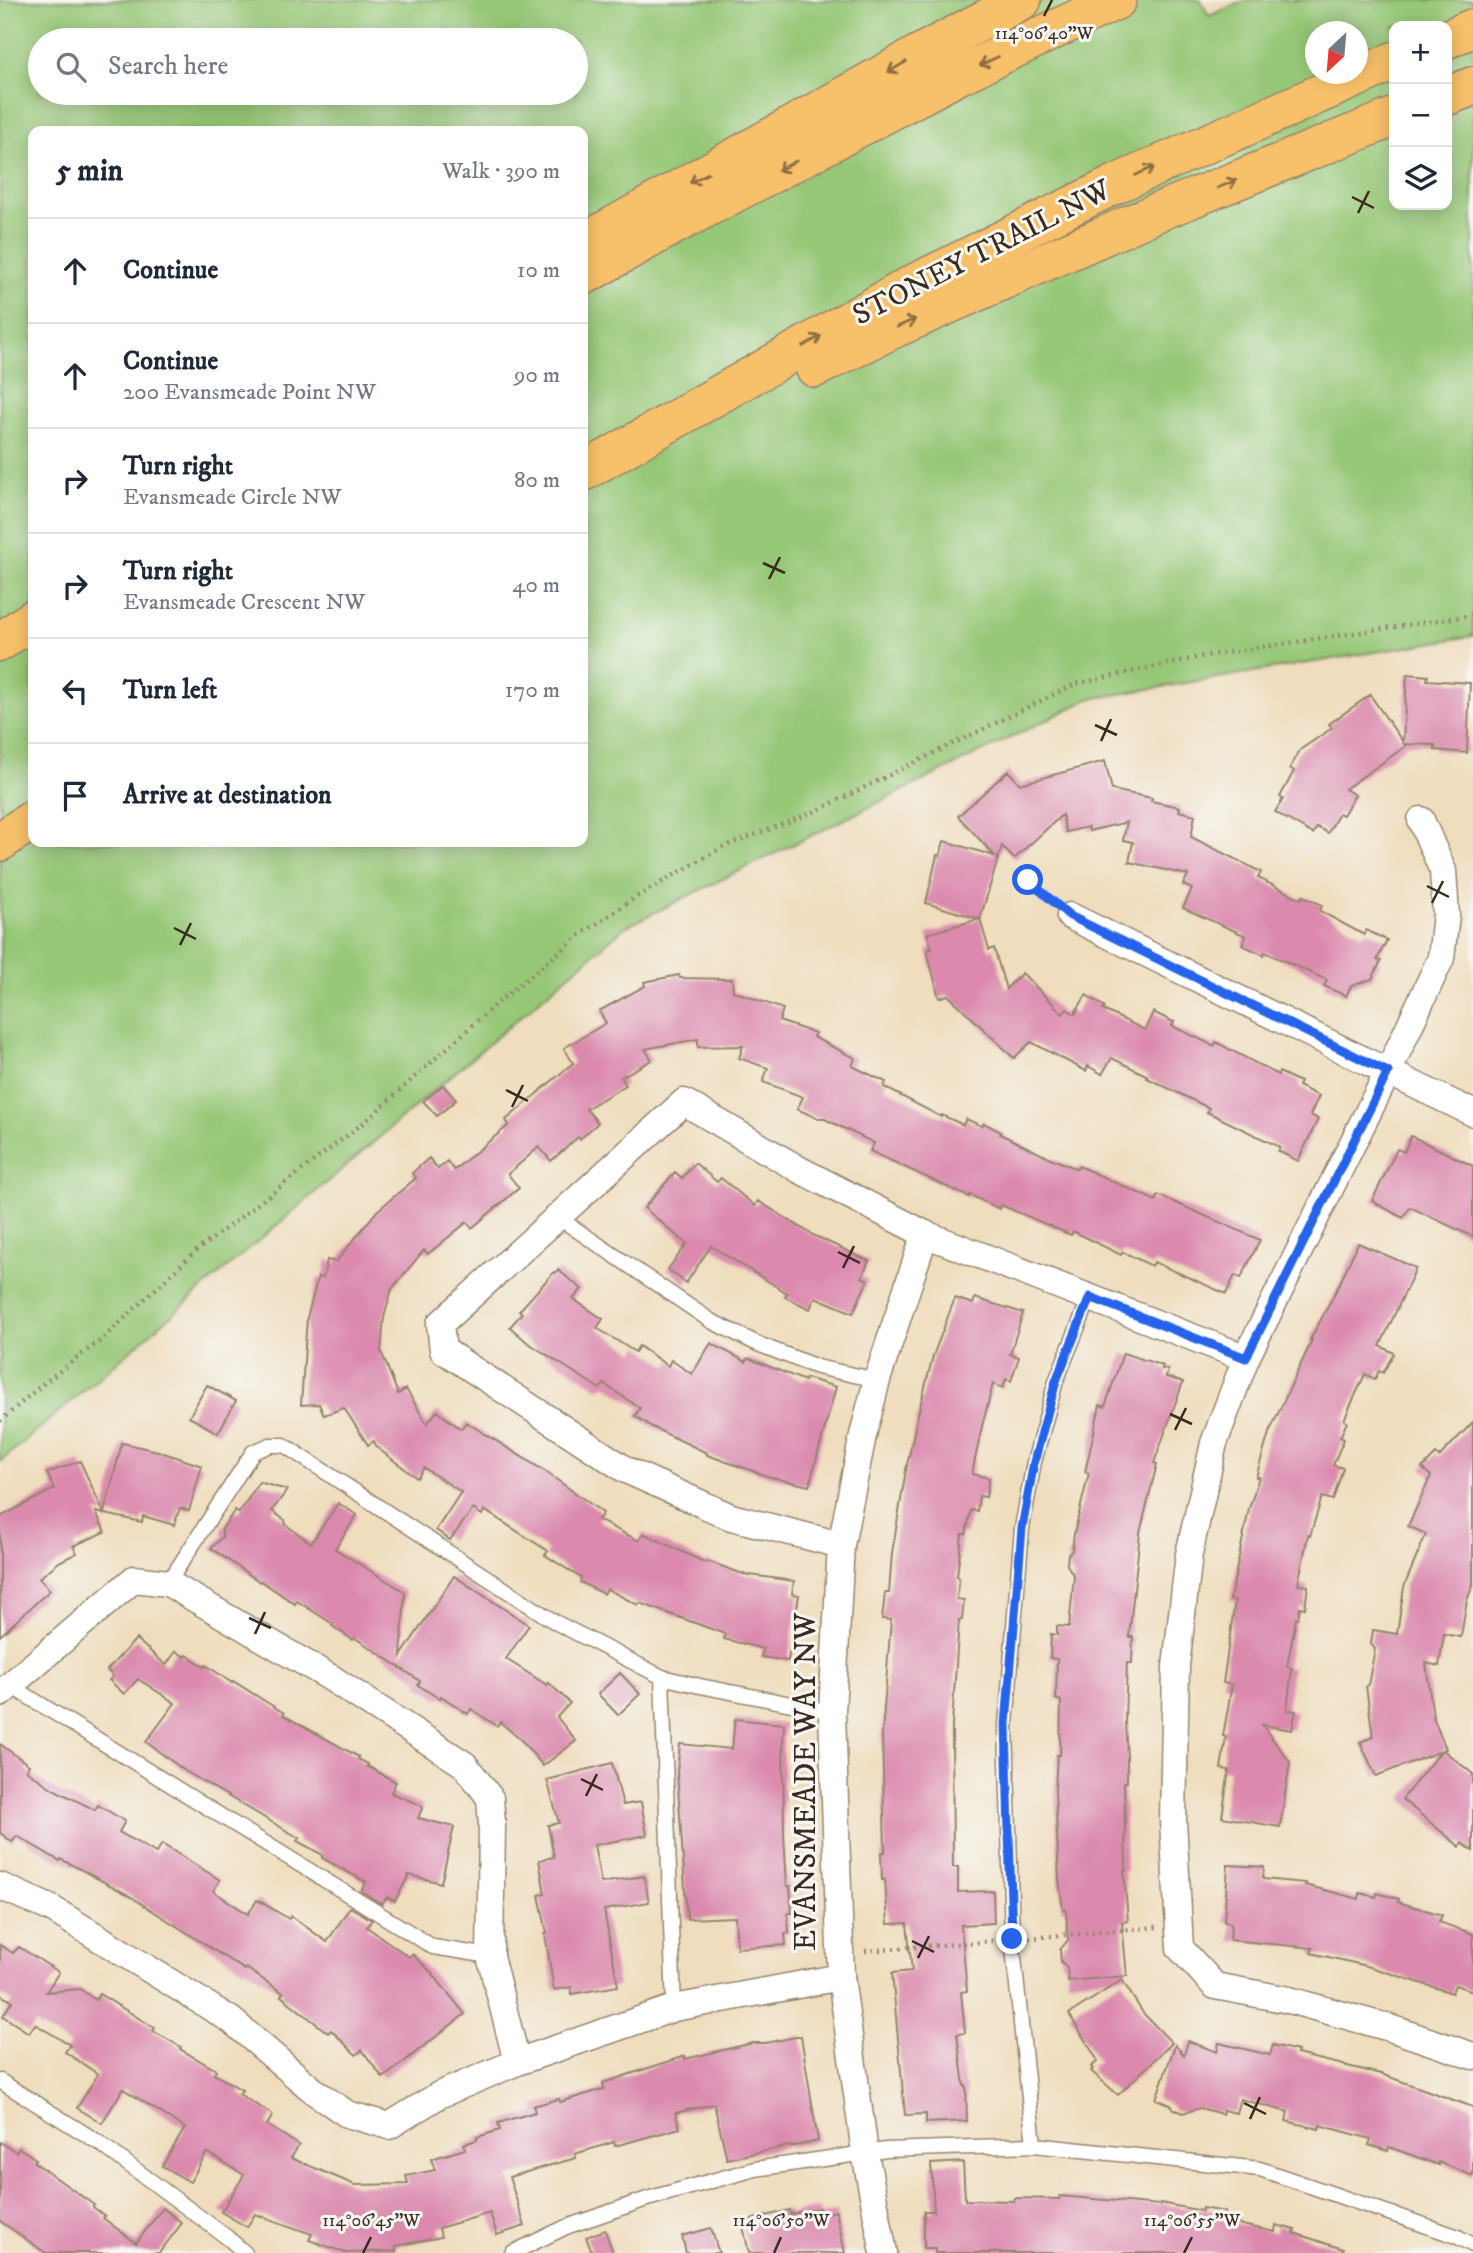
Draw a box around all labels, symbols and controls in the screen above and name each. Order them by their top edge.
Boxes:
north arrow [1305,21,1368,84]
map controls [1389,21,1452,210]
button: + [1389,21,1452,84]
text: 114°06'40"W [995,23,1094,45]
search box [28,28,588,105]
icon: search [52,48,90,86]
text: Search here [108,50,228,83]
one-way arrow [979,55,1000,68]
one-way arrow [887,61,908,74]
button: − [1389,84,1452,147]
button: layers [1389,147,1452,210]
text: 5 min [56,153,123,190]
text: Walk · 390 m [442,157,560,186]
one-way arrow [777,160,798,173]
one-way arrow [1134,164,1156,177]
one-way arrow [689,172,710,185]
street label: STONEY TRAIL NW [847,172,1118,334]
one-way arrow [1215,176,1237,189]
icon: ahead [56,252,94,290]
text: Continue [123,254,218,287]
text: 10 m [517,256,560,285]
one-way arrow [894,316,916,329]
one-way arrow [802,334,822,348]
text: Continue [123,345,218,378]
icon: ahead [56,357,94,395]
text: 90 m [514,361,560,390]
text: 200 Evansmeade Point NW [123,378,376,407]
text: Turn right [123,450,233,483]
icon: right [56,462,94,500]
text: 80 m [514,466,560,495]
text: Evansmeade Circle NW [123,483,342,512]
text: Turn right [123,555,233,588]
icon: right [56,567,94,605]
text: 40 m [512,571,560,600]
text: Evansmeade Crescent NW [123,588,365,617]
icon: left [56,672,94,710]
text: Turn left [123,674,217,707]
text: 170 m [505,676,560,705]
icon: arrive [56,777,94,815]
text: Arrive at destination [123,779,332,812]
route start [1012,864,1043,895]
street label: EVANSMEADE WAY NW [788,1612,825,1951]
route end [996,1923,1027,1954]
text: 114°06'45"W [322,2210,420,2232]
text: 114°06'50"W [732,2210,830,2232]
text: 114°06'55"W [1144,2210,1241,2232]

